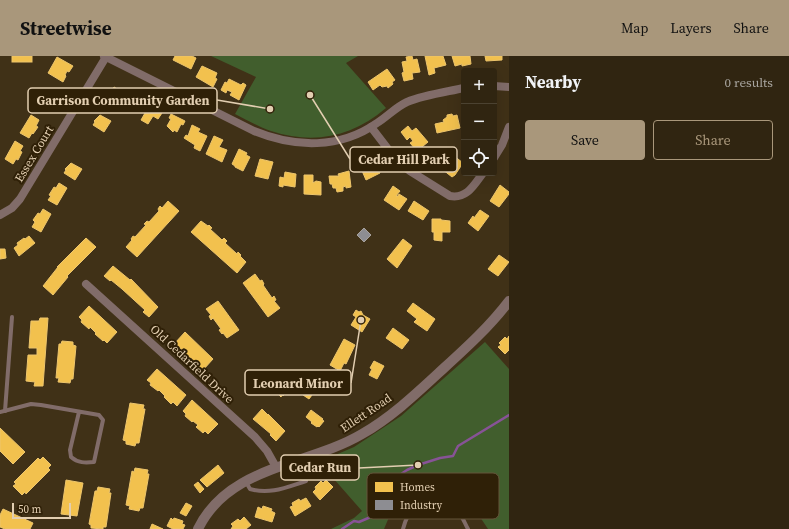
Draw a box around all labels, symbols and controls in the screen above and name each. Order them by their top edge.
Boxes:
text: Streetwise [20,15,112,41]
text: Map [621,18,648,38]
text: Layers [670,18,712,38]
text: Share [734,18,769,38]
map controls [461,68,497,176]
button: + [461,68,497,104]
text: Nearby [525,70,581,94]
text: 0 results [725,74,773,91]
callout: Garrison Community Garden [28,88,217,113]
text: Garrison Community Garden [36,92,210,109]
button: − [461,104,497,140]
button: Save [525,120,645,160]
button: Share [653,120,773,160]
street label: Essex Court [11,123,57,185]
button: locate [461,140,497,176]
callout: Cedar Hill Park [350,147,457,172]
text: Cedar Hill Park [358,151,450,168]
street label: Old Cedarfield Drive [147,321,237,407]
callout: Leonard Minor [245,370,351,395]
text: Leonard Minor [253,375,344,392]
street label: Ellett Road [337,390,395,436]
callout: Cedar Run [281,455,359,480]
text: Cedar Run [289,459,351,476]
legend [367,473,499,519]
text: Homes [400,480,435,495]
text: Industry [400,498,442,513]
scale bar [12,501,71,520]
text: 50 m [18,502,41,517]

